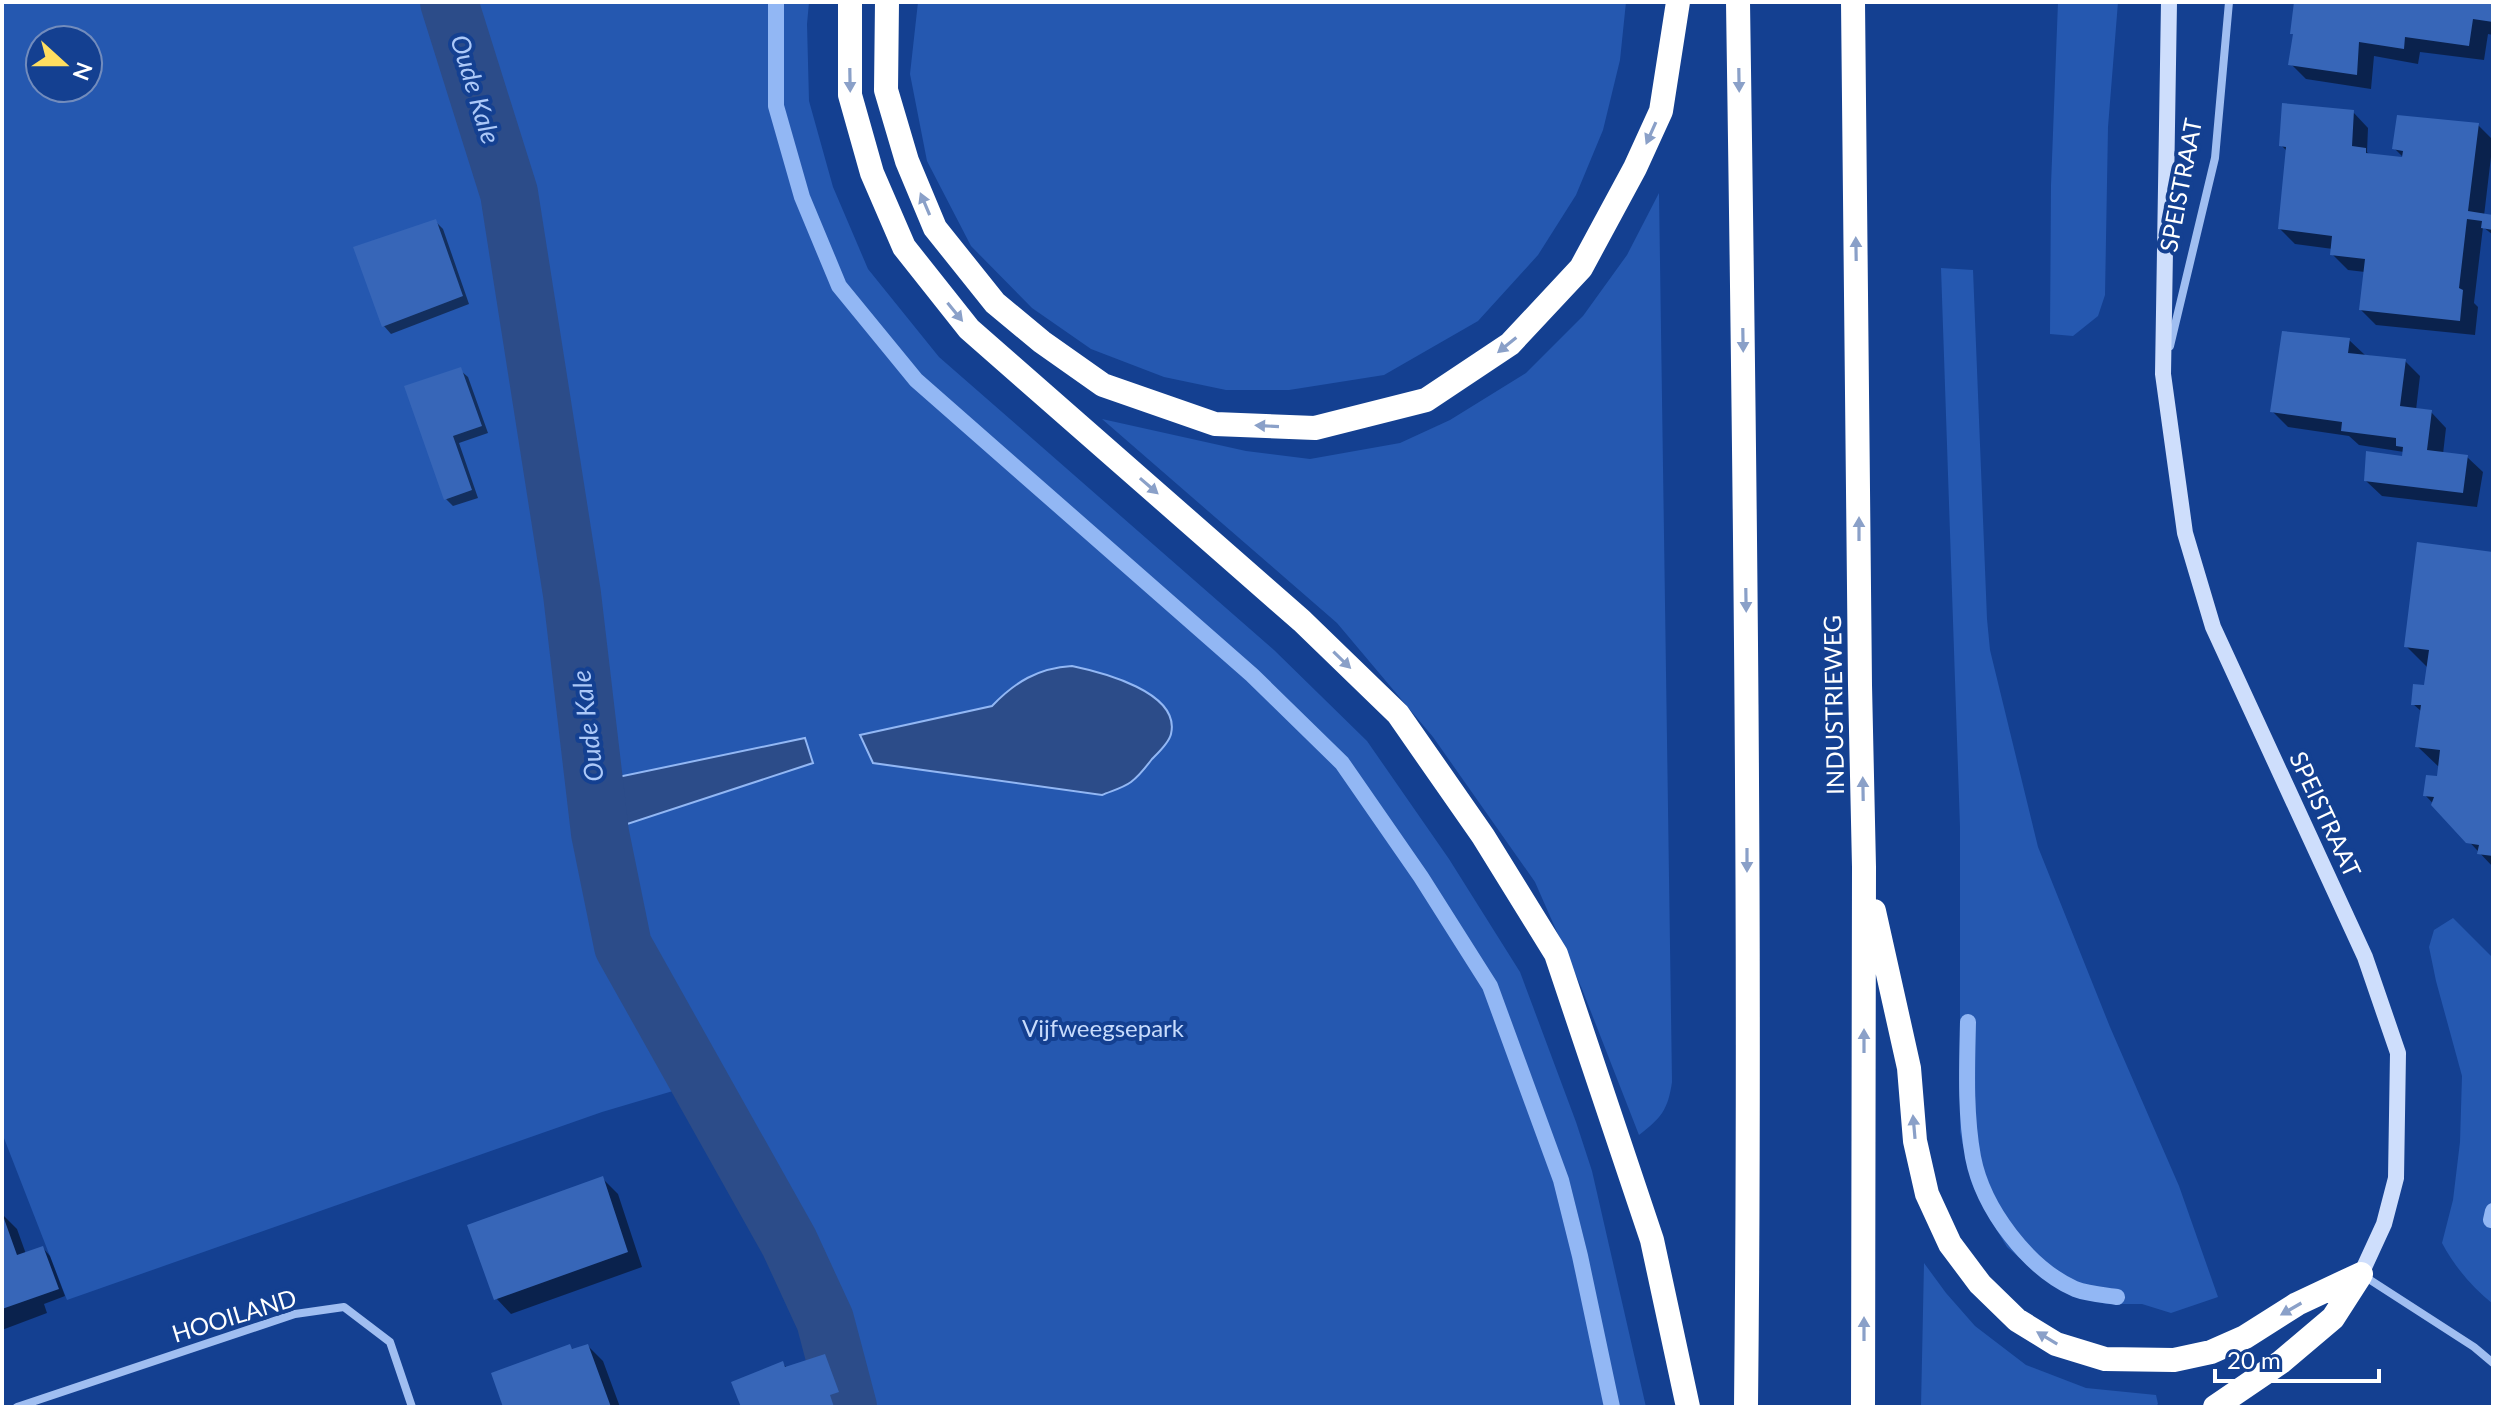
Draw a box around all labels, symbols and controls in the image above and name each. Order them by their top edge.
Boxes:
north arrow [24,24,104,104]
water label: Oude Kale [444,31,508,147]
text: N [67,59,99,84]
one-way arrow [843,68,856,93]
one-way arrow [1733,68,1746,93]
street label: SPEISTRAAT [2153,116,2207,254]
one-way arrow [1644,121,1658,144]
one-way arrow [919,192,932,216]
one-way arrow [1850,236,1862,261]
one-way arrow [947,302,963,322]
one-way arrow [1737,328,1749,353]
one-way arrow [1497,336,1517,353]
one-way arrow [1254,419,1279,432]
one-way arrow [1139,476,1158,494]
one-way arrow [1853,516,1865,541]
one-way arrow [1740,588,1752,613]
street label: INDUSTRIEWEG [1817,615,1849,795]
one-way arrow [1332,650,1351,668]
water label: Oude Kale [564,668,610,784]
street label: SPEISTRAAT [2284,747,2368,881]
one-way arrow [1856,776,1869,801]
one-way arrow [1741,848,1753,873]
park label: Vijfweegsepark [1022,1013,1185,1042]
one-way arrow [1858,1028,1870,1053]
one-way arrow [1907,1114,1920,1139]
street label: HOOILAND [168,1282,300,1348]
one-way arrow [2280,1302,2302,1316]
one-way arrow [1858,1316,1870,1341]
one-way arrow [2036,1331,2058,1345]
scale bar [2215,1333,2379,1383]
text: 20 m [2227,1345,2281,1374]

